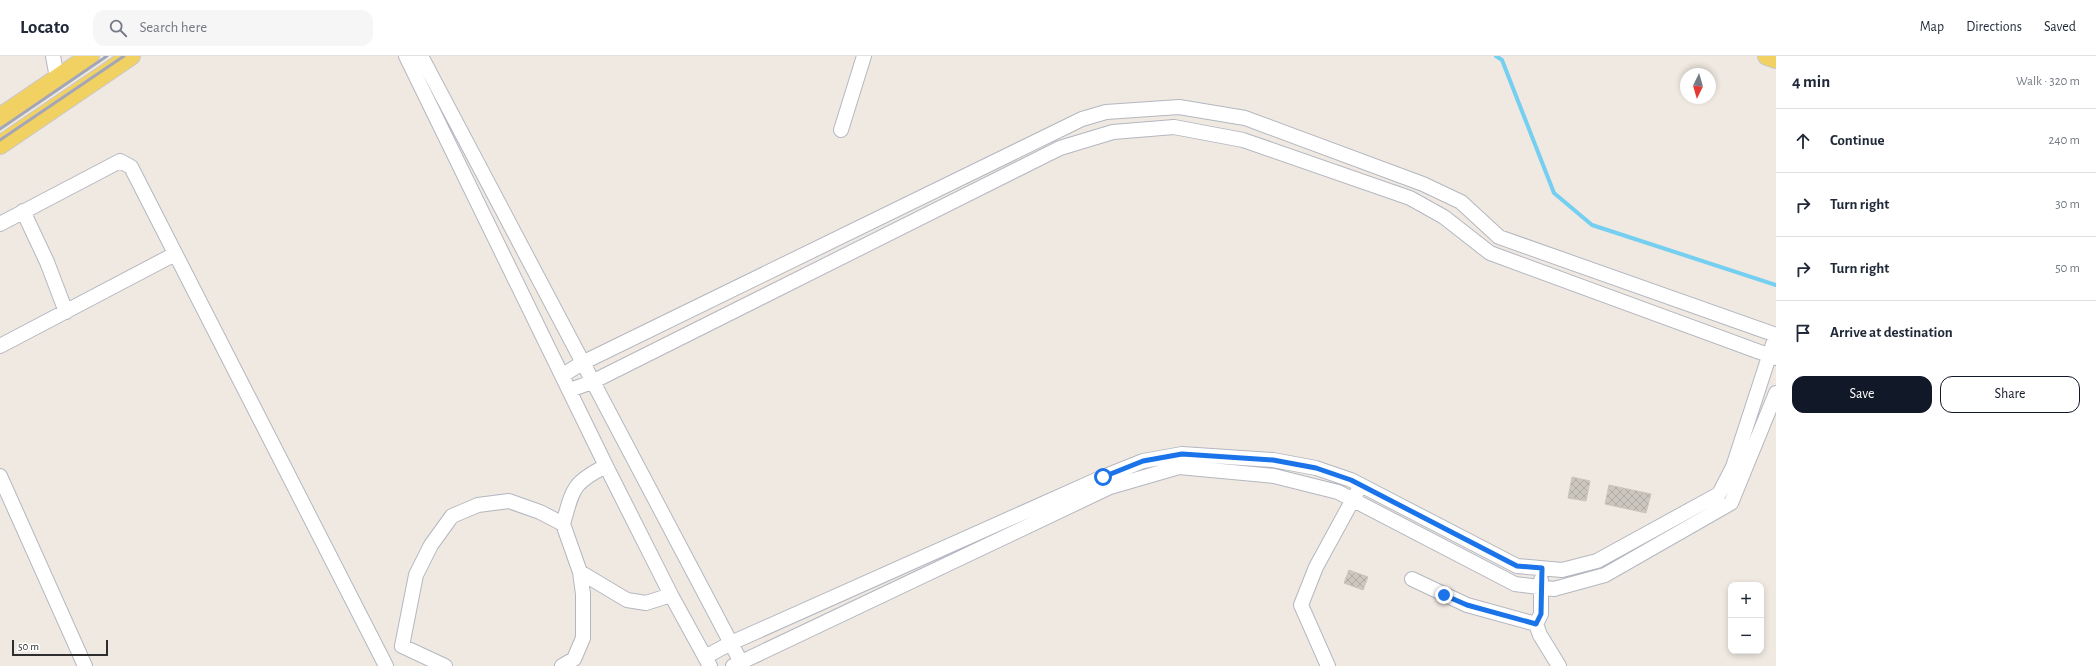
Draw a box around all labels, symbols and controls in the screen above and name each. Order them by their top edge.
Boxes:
search box [93,10,373,46]
icon: search [107,17,129,39]
text: Locato [20,18,69,37]
text: Search here [139,20,207,35]
text: Map [1920,20,1944,34]
text: Directions [1966,20,2022,34]
text: Saved [2044,20,2076,34]
north arrow [1680,68,1716,104]
text: 4 min [1792,73,1830,90]
text: Walk · 320 m [2016,75,2080,88]
icon: ahead [1792,130,1814,152]
text: Continue [1830,133,1885,148]
text: 240 m [2048,134,2080,147]
icon: right [1792,194,1814,216]
text: Turn right [1830,197,1889,212]
text: 30 m [2055,198,2080,211]
icon: right [1792,258,1814,280]
text: Turn right [1830,261,1889,276]
text: 50 m [2055,262,2080,275]
icon: arrive [1792,322,1814,344]
text: Arrive at destination [1830,325,1953,340]
button: Save [1792,376,1932,413]
button: Share [1940,376,2080,413]
route start [1094,468,1112,486]
map controls [1728,582,1764,654]
button: + [1728,582,1764,618]
route end [1435,586,1453,604]
button: − [1728,618,1764,654]
scale bar [12,638,108,657]
text: 50 m [18,641,39,652]

